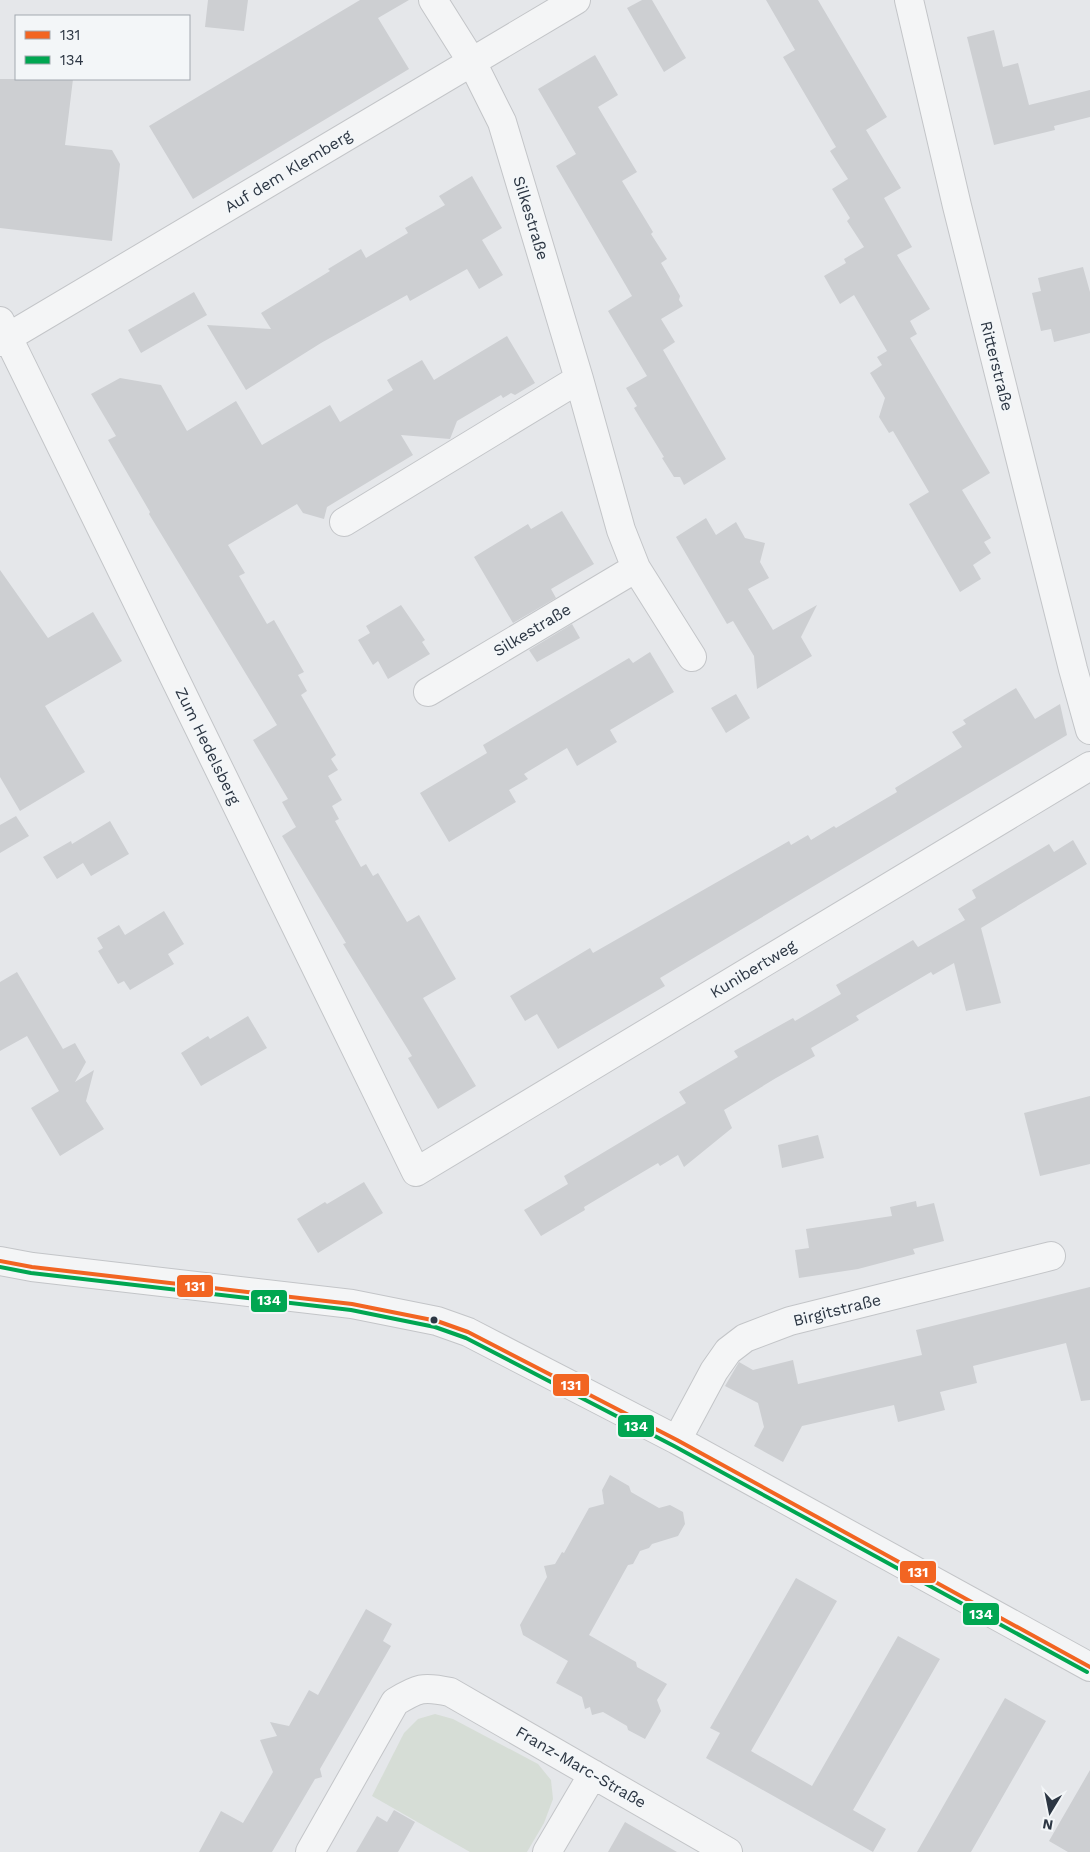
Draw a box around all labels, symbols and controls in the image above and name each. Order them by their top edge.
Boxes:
legend [15,15,190,80]
text: 131 [60,26,80,44]
text: 134 [60,51,84,69]
street label: Auf dem Klemberg [221,125,356,217]
street label: Silkestraße [509,174,553,262]
street label: Ritterstraße [977,319,1017,413]
street label: Silkestraße [490,599,574,661]
street label: Zum Hedelsberg [171,684,245,808]
street label: Kunibertweg [707,936,800,1002]
line badge: 131 [176,1274,214,1298]
text: 131 [185,1278,205,1294]
line badge: 134 [250,1289,288,1313]
street label: Birgitstraße [791,1290,883,1330]
text: 134 [257,1292,281,1308]
unlabelled marker [429,1315,439,1325]
line badge: 131 [552,1373,590,1397]
text: 131 [561,1377,581,1393]
line badge: 134 [617,1414,655,1438]
text: 134 [624,1418,648,1434]
line badge: 131 [899,1560,937,1584]
text: 131 [908,1564,928,1580]
line badge: 134 [962,1602,1000,1626]
text: 134 [969,1606,993,1622]
street label: Franz-Marc-Straße [513,1722,649,1812]
north arrow [1025,1787,1075,1837]
text: N [1041,1816,1054,1834]

